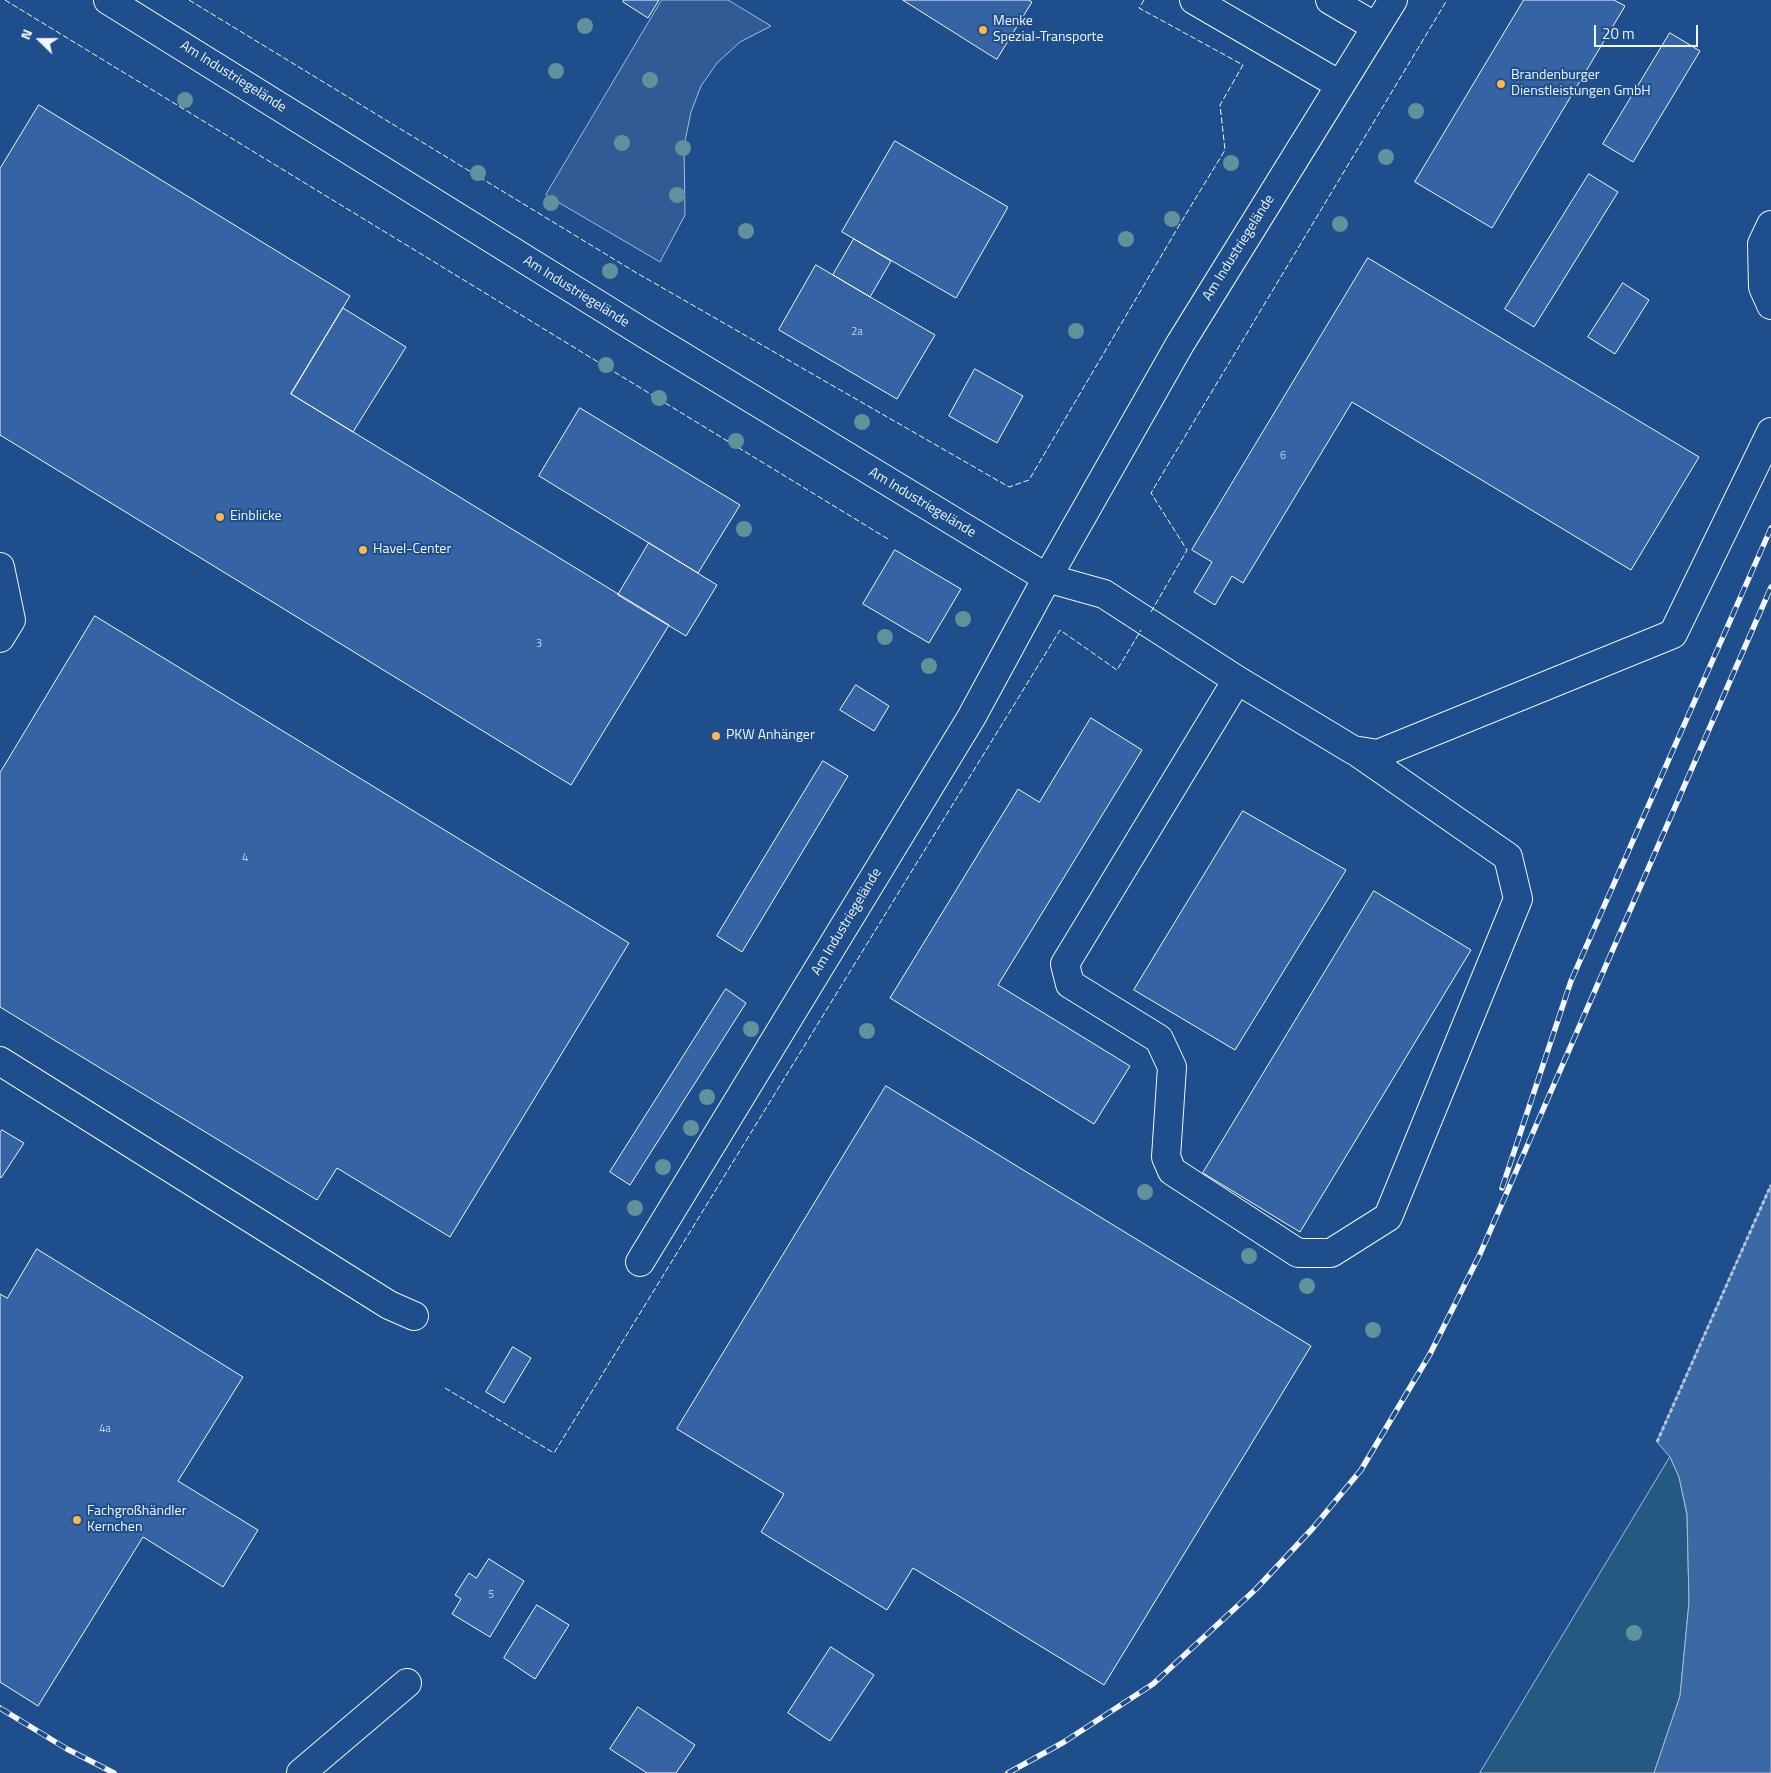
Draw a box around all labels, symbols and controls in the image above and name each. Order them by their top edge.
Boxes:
place label: Menke Spezial-Transporte [993,14,1104,46]
north arrow [15,15,65,65]
scale bar [1596,15,1700,47]
text: 20 m [1602,22,1635,45]
marker: Menke Spezial-Transporte [977,24,989,36]
text: N [14,26,37,43]
street label: Am Industriegelände [177,38,289,116]
place label: Brandenburger Dienstleistungen GmbH [1511,68,1651,100]
marker: Brandenburger Dienstleistungen GmbH [1495,78,1507,90]
street label: Am Industriegelände [1200,192,1278,304]
street label: Am Industriegelände [520,253,632,331]
house number: 2a [851,325,863,339]
house number: 6 [1280,449,1286,463]
street label: Am Industriegelände [865,464,979,542]
place label: Einblicke [230,509,282,525]
marker: Einblicke [214,511,226,523]
place label: Havel-Center [373,542,451,558]
marker: Havel-Center [357,544,369,556]
house number: 3 [536,637,542,651]
place label: PKW Anhänger [726,728,815,744]
marker: PKW Anhänger [710,730,722,742]
house number: 4 [242,851,248,865]
street label: Am Industriegelände [808,865,886,979]
house number: 4a [99,1422,111,1436]
place label: Fachgroßhändler Kernchen [87,1504,186,1536]
marker: Fachgroßhändler Kernchen [71,1514,83,1526]
house number: 5 [488,1588,494,1602]

